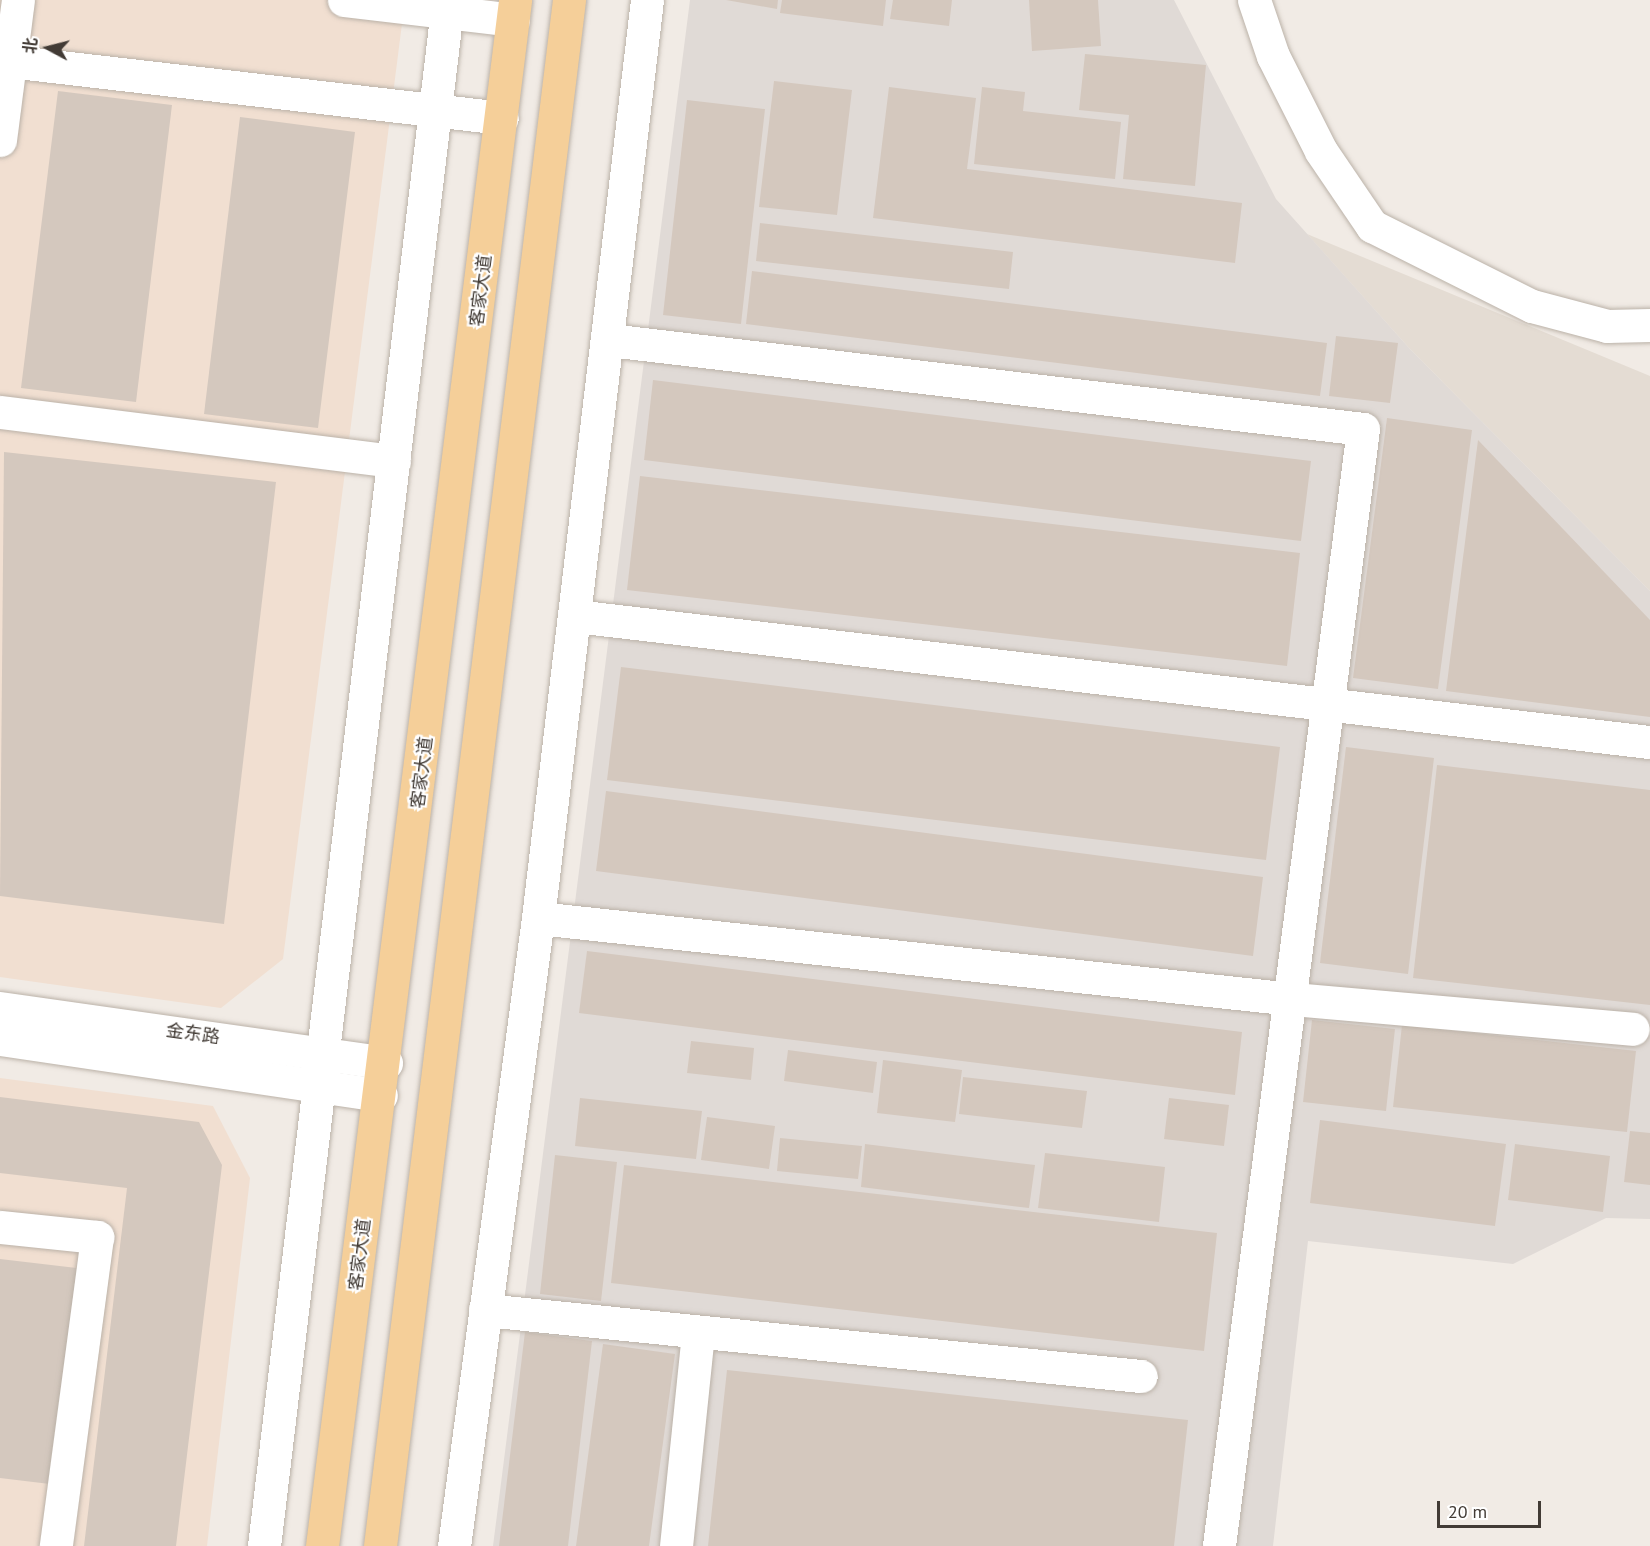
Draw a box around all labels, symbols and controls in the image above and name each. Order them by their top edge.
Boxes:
north arrow [18,18,78,78]
text: 北 [19,37,41,55]
street label: 客家大道 [466,254,496,328]
street label: 客家大道 [407,736,437,810]
street label: 金东路 [165,1020,221,1048]
street label: 客家大道 [345,1218,375,1292]
scale bar [1440,1489,1544,1527]
text: 20 m [1448,1500,1487,1523]

